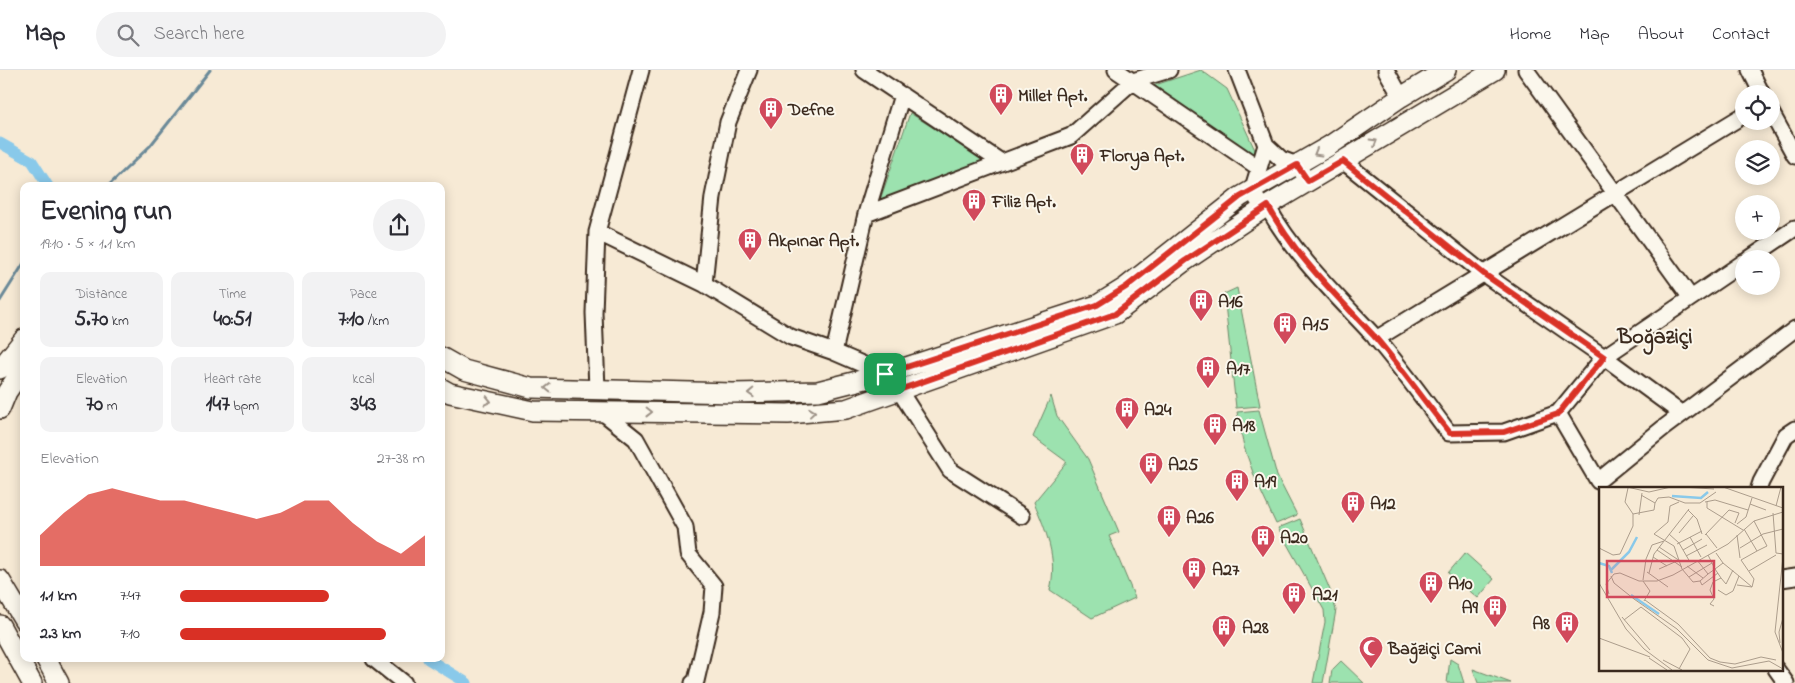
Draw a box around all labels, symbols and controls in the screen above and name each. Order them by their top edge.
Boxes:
search box [96,12,446,57]
text: Map [25,17,66,52]
icon: search [114,21,142,49]
text: Search here [154,21,245,48]
text: Home [1510,22,1551,48]
text: Map [1579,22,1610,48]
text: About [1638,22,1684,48]
text: Contact [1712,22,1770,48]
building icon: Millet Apt. [988,82,1014,116]
place label: Millet Apt. [1018,84,1088,110]
map controls [1735,85,1780,295]
button: locate [1735,85,1780,130]
building icon: Defne [758,96,784,130]
place label: Defne [787,98,835,124]
one-way arrow [1368,139,1377,149]
button: layers [1735,140,1780,185]
building icon: Florya Apt. [1069,142,1095,176]
place label: Florya Apt. [1099,144,1185,171]
one-way arrow [1313,147,1322,157]
building icon: Filiz Apt. [961,188,987,222]
place label: Filiz Apt. [991,190,1056,216]
text: Evening run [40,192,172,233]
button: + [1735,195,1780,240]
button: share [373,199,425,251]
building icon: Akpınar Apt. [737,227,763,261]
place label: Akpınar Apt. [768,229,860,255]
text: 19:10 · 5 × 1.1 km [40,232,136,256]
button: − [1735,250,1780,295]
text: Distance [76,284,127,305]
text: Time [219,284,246,305]
text: Pace [350,284,377,305]
building icon: A16 [1188,288,1214,322]
place label: A16 [1218,290,1243,316]
text: 5.70 [74,305,108,335]
text: 40:51 [213,305,252,335]
text: 7:10 [338,305,364,335]
text: km [108,311,129,332]
text: /km [364,311,389,332]
building icon: A15 [1272,311,1298,345]
place label: A15 [1302,313,1330,339]
district label: Boğaziçi [1617,322,1693,355]
pin [864,353,906,395]
building icon: A17 [1195,355,1221,389]
place label: A17 [1226,357,1251,383]
icon: arrive [871,360,899,388]
text: Elevation [76,369,127,390]
text: Heart rate [204,369,261,390]
text: kcal [352,369,375,390]
one-way arrow [544,383,552,393]
one-way arrow [747,387,755,398]
text: 70 [85,390,103,420]
text: 147 [206,390,230,420]
text: 343 [351,390,377,420]
one-way arrow [484,395,492,406]
text: m [103,396,118,417]
text: bpm [230,396,259,417]
building icon: A24 [1114,396,1140,430]
place label: A24 [1144,398,1172,424]
one-way arrow [646,407,654,417]
one-way arrow [808,407,816,418]
building icon: A18 [1202,412,1228,446]
place label: A18 [1232,414,1256,440]
text: Elevation [40,447,99,471]
text: 27–38 m [377,447,425,471]
building icon: A25 [1138,451,1164,485]
place label: A25 [1168,453,1199,479]
building icon: A19 [1224,468,1250,502]
place label: A19 [1254,470,1277,496]
inset map [1599,487,1782,670]
building icon: A12 [1340,490,1366,524]
place label: A12 [1370,492,1396,518]
building icon: A26 [1156,504,1182,538]
place label: A26 [1186,506,1214,532]
building icon: A20 [1250,524,1276,558]
place label: A20 [1280,526,1308,552]
building icon: A27 [1181,556,1207,590]
place label: A27 [1212,558,1240,584]
building icon: A10 [1418,570,1444,604]
place label: A10 [1448,572,1473,598]
building icon: A21 [1281,581,1307,615]
place label: A21 [1312,583,1338,609]
text: 1.1 km [40,584,77,608]
text: 7:47 [120,584,141,608]
building icon: A9 [1482,594,1508,628]
place label: A9 [1461,596,1479,622]
building icon: A8 [1554,610,1580,644]
place label: A8 [1532,612,1550,638]
building icon: A28 [1211,614,1237,648]
place label: A28 [1242,616,1269,642]
text: 2.3 km [40,622,81,646]
text: 7:10 [120,622,140,646]
mosque icon: Bağziçi Cami [1358,635,1384,669]
place label: Bağziçi Cami [1387,637,1481,664]

